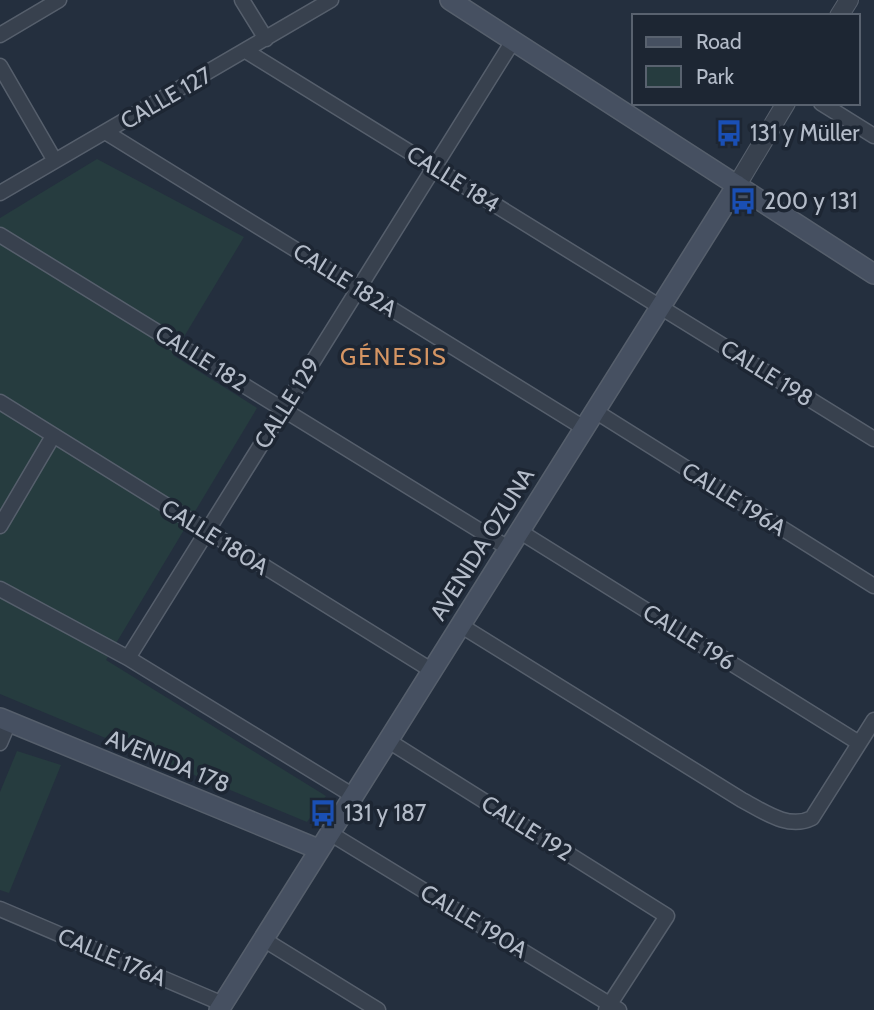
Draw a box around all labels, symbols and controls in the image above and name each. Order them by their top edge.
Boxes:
legend [632,14,860,105]
text: Road [696,29,742,54]
street label: CALLE 127 [116,61,217,135]
text: Park [696,64,734,89]
bus stop icon: 131 y Müller [714,118,744,148]
place label: 131 y Müller [750,119,860,147]
street label: CALLE 184 [401,140,505,218]
bus stop icon: 200 y 131 [728,186,758,216]
place label: 200 y 131 [764,187,858,215]
street label: CALLE 182A [288,237,402,323]
street label: CALLE 182 [150,319,252,397]
street label: CALLE 198 [716,334,818,412]
district label: GÉNESIS [340,342,448,371]
street label: CALLE 129 [248,352,326,454]
street label: CALLE 196A [677,456,791,542]
street label: AVENIDA OZUNA [424,463,540,625]
street label: CALLE 180A [156,493,274,581]
street label: CALLE 196 [638,598,740,676]
street label: AVENIDA 178 [102,724,234,798]
street label: CALLE 192 [476,789,578,867]
bus stop icon: 131 y 187 [308,798,338,828]
place label: 131 y 187 [344,799,427,827]
street label: CALLE 190A [415,878,533,964]
street label: CALLE 176A [54,922,170,992]

